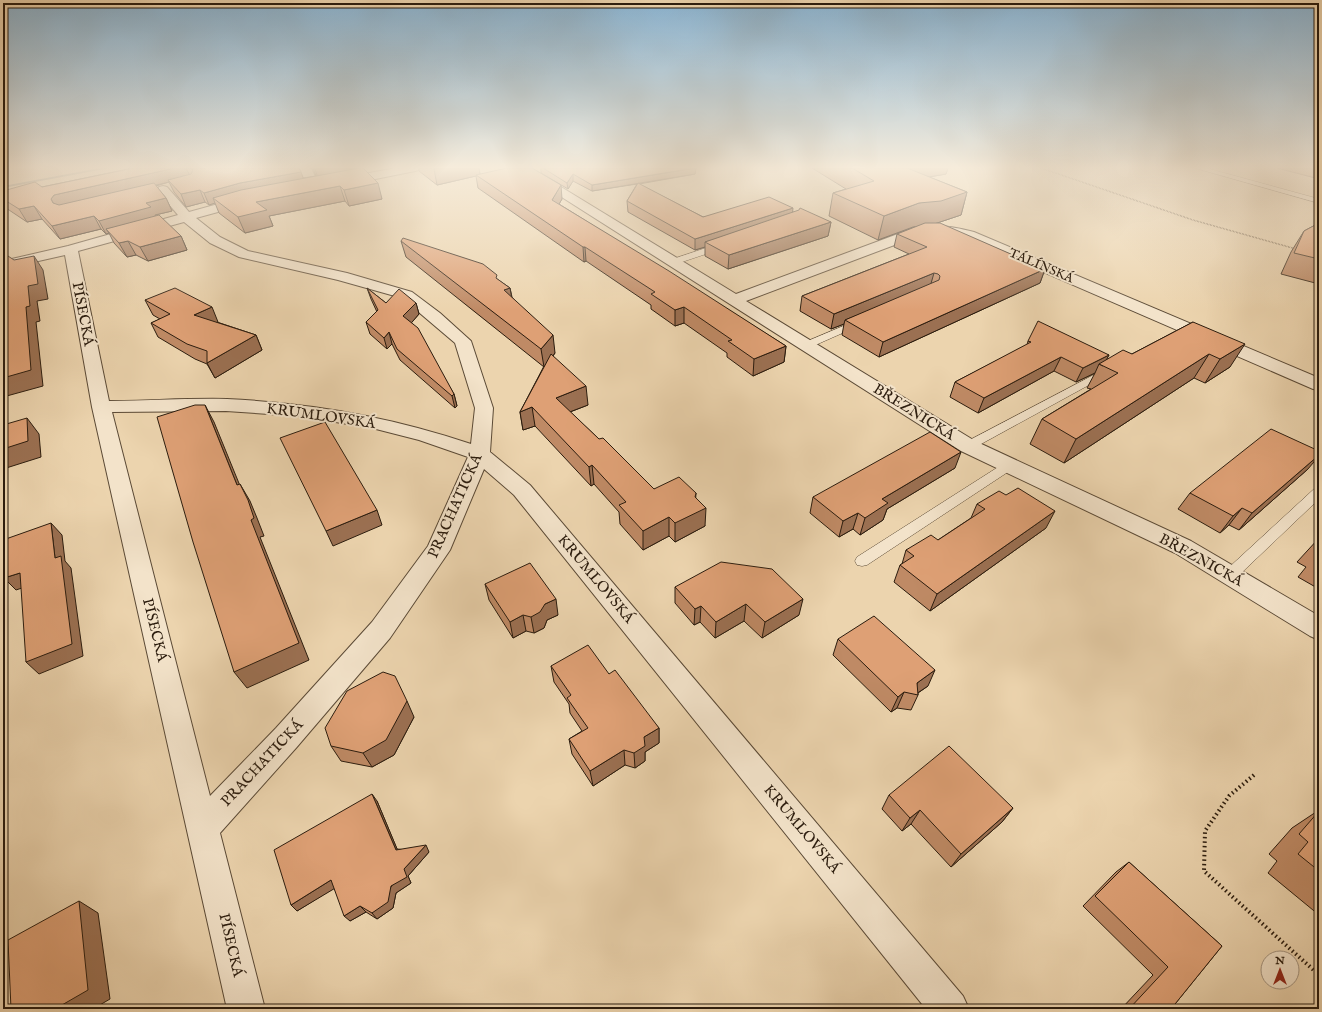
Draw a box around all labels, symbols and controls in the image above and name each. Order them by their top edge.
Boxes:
street label: TÁLÍNSKÁ [1006,245,1077,288]
street label: PÍSECKÁ [67,280,99,349]
street label: BŘEZNICKÁ [870,379,959,445]
street label: KRUMLOVSKÁ [265,399,378,433]
street label: PRACHATICKÁ [423,450,487,561]
street label: BŘEZNICKÁ [1156,529,1247,591]
street label: KRUMLOVSKÁ [553,531,639,628]
street label: PÍSECKÁ [138,596,172,665]
street label: PRACHATICKÁ [217,715,308,811]
street label: KRUMLOVSKÁ [759,781,845,878]
street label: PÍSECKÁ [214,911,248,980]
north arrow [1260,950,1300,990]
text: N [1274,954,1285,968]

